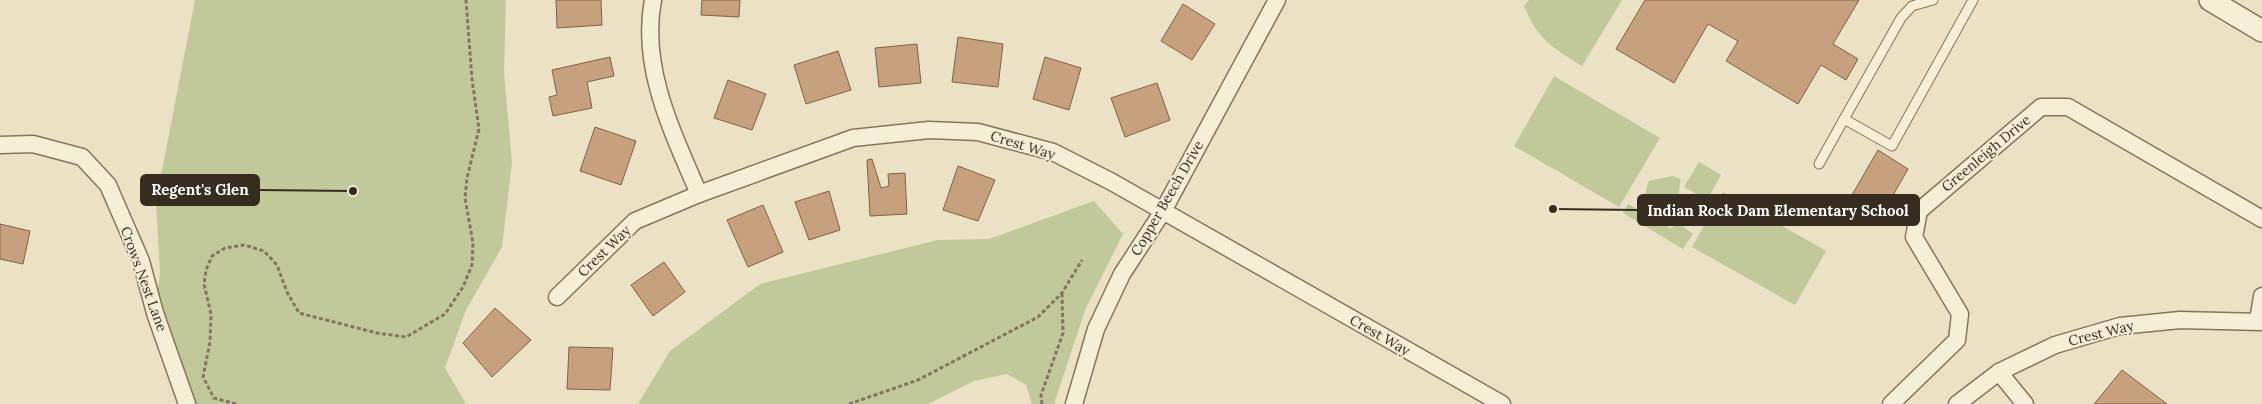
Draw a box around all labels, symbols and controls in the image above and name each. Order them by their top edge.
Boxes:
street label: Greenleigh Drive [1938,110,2035,195]
street label: Crest Way [988,127,1058,164]
street label: Copper Beech Drive [1127,137,1208,259]
callout: Regent's Glen [141,175,259,205]
text: Regent's Glen [151,180,249,199]
callout: Indian Rock Dam Elementary School [1638,195,1919,225]
text: Indian Rock Dam Elementary School [1647,201,1909,220]
street label: Crest Way [574,221,635,281]
street label: Crows Nest Lane [117,224,172,334]
street label: Crest Way [1347,311,1414,360]
street label: Crest Way [2066,316,2136,350]

